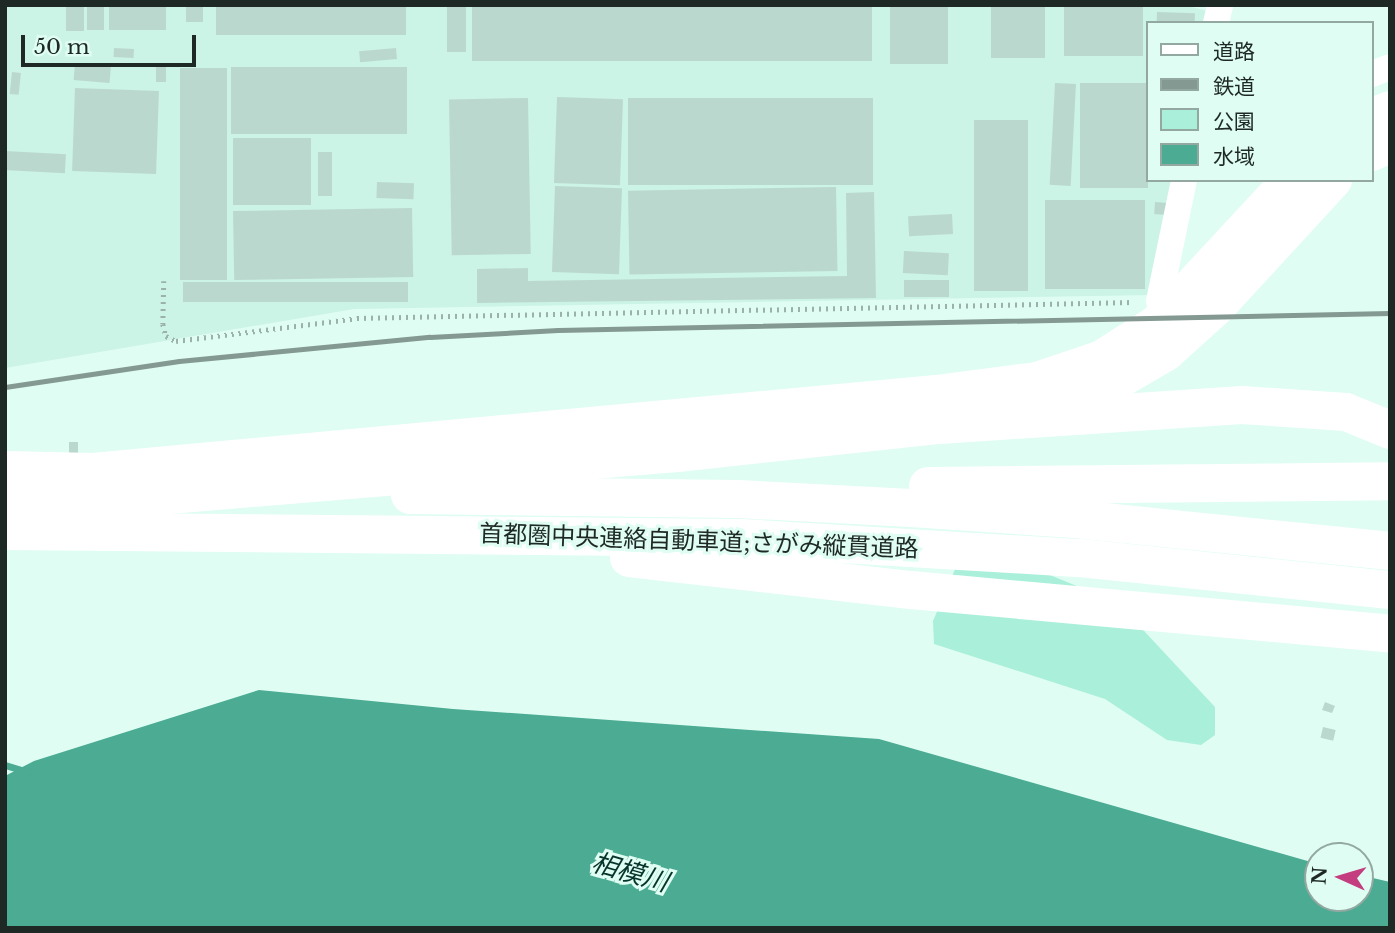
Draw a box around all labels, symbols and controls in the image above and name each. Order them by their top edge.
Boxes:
scale bar [24,21,200,65]
legend [1146,21,1374,182]
text: 50 m [34,34,89,60]
text: 道路 [1213,39,1255,65]
text: 鉄道 [1213,74,1255,100]
text: 公園 [1213,109,1255,135]
text: 水域 [1213,144,1255,170]
street label: 首都圏中央連絡自動車道;さがみ縦貫道路 [479,519,919,563]
north arrow [1304,842,1374,912]
water label: 相模川 [588,847,672,899]
text: N [1307,866,1332,885]

